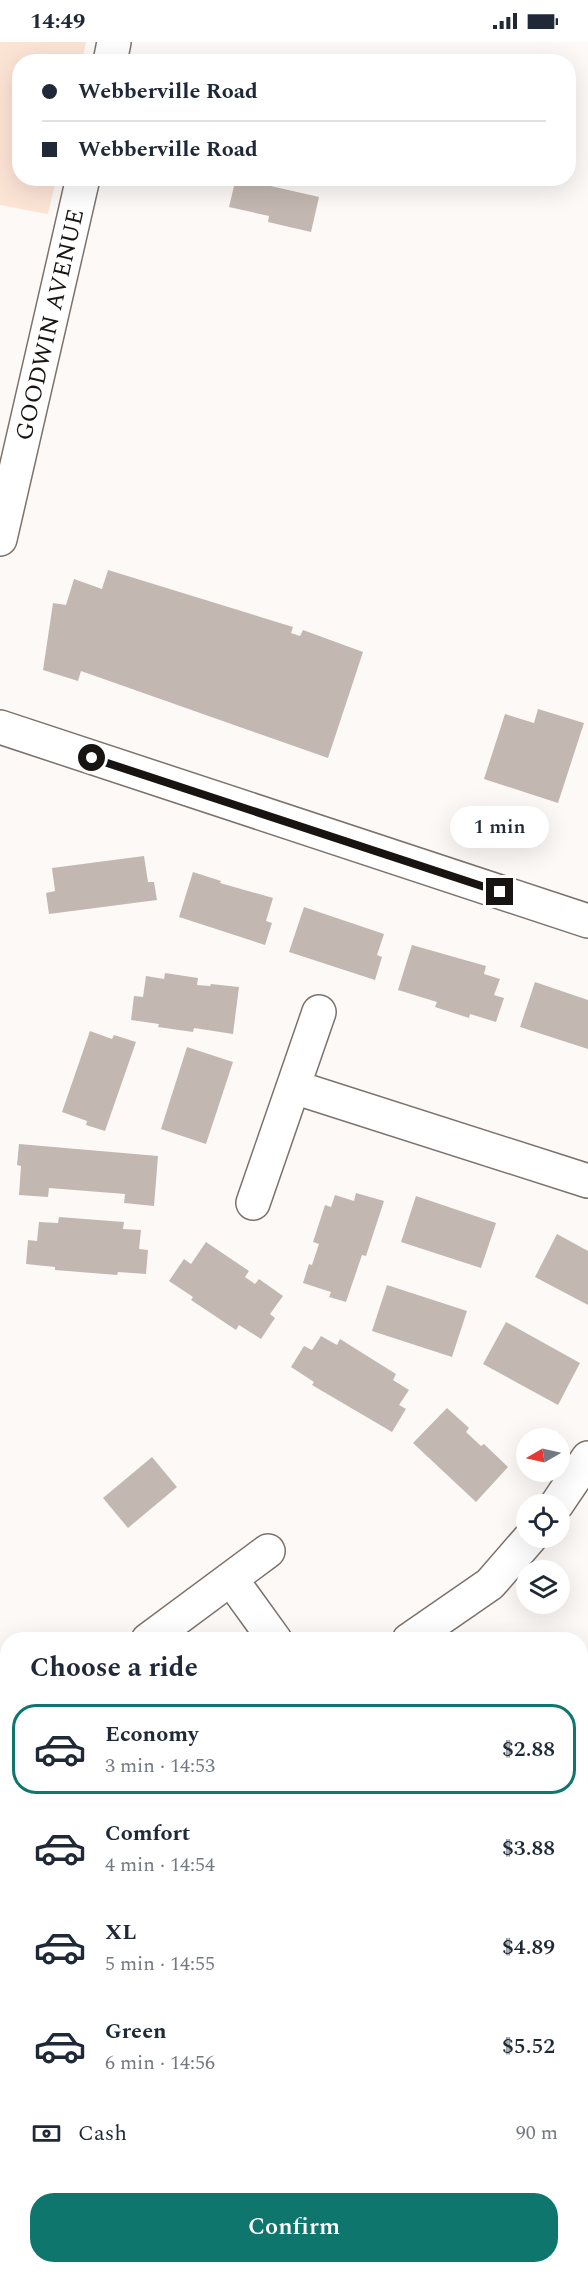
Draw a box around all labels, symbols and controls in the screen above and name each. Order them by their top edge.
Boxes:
text: 14:49 [30,5,85,38]
text: Webberville Road [78,75,258,108]
text: Webberville Road [78,133,258,166]
street label: GOODWIN AVENUE [6,205,94,444]
route start [78,744,105,771]
callout: 1 min [450,805,550,847]
text: 1 min [474,812,525,842]
route end [486,878,513,905]
north arrow [516,1428,570,1482]
map controls [516,1428,570,1614]
button: locate [516,1494,570,1548]
button: layers [516,1560,570,1614]
text: Choose a ride [30,1647,198,1689]
text: Economy [105,1718,198,1751]
icon: car [33,1722,87,1776]
text: $2.88 [502,1733,555,1766]
text: 3 min · 14:53 [105,1751,215,1781]
text: Comfort [105,1817,190,1850]
icon: car [33,1821,87,1875]
text: $3.88 [502,1832,555,1865]
text: 4 min · 14:54 [105,1850,215,1880]
text: XL [105,1916,136,1949]
icon: car [33,1920,87,1974]
text: $4.89 [502,1931,555,1964]
text: 5 min · 14:55 [105,1949,215,1979]
text: Green [105,2015,167,2048]
icon: car [33,2019,87,2073]
text: $5.52 [502,2030,555,2063]
text: 6 min · 14:56 [105,2048,215,2078]
icon: cash [30,2117,63,2150]
text: Cash [78,2117,127,2150]
text: 90 m [516,2118,558,2148]
button: Confirm [30,2193,558,2262]

